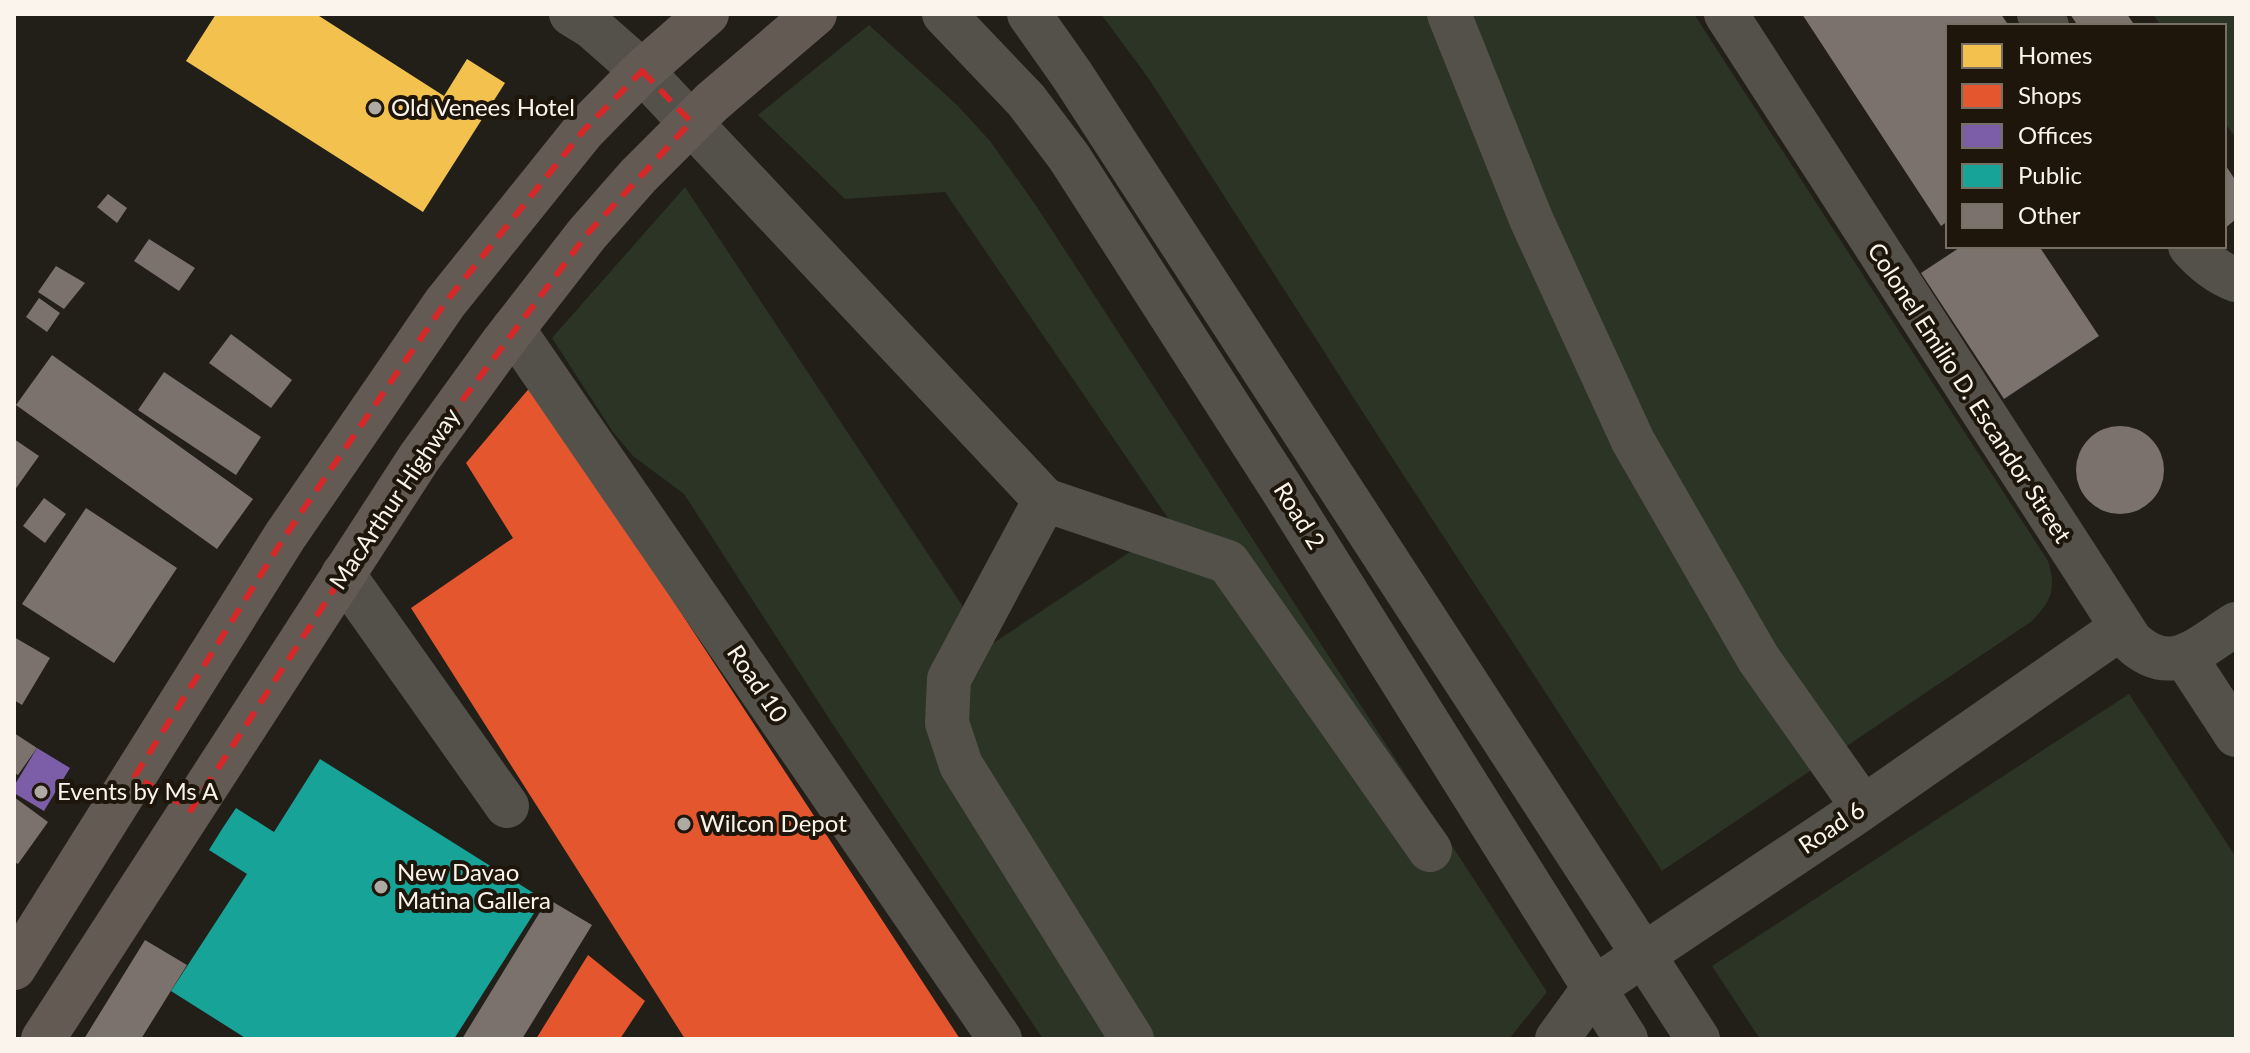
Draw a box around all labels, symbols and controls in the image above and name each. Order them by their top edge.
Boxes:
legend [1946,24,2226,248]
text: Homes [2018,40,2092,69]
text: Shops [2018,80,2082,109]
place label: Old Venees Hotel [391,92,575,121]
marker: Old Venees Hotel [366,99,384,117]
text: Offices [2018,120,2093,149]
text: Public [2018,160,2082,189]
text: Other [2018,200,2081,229]
street label: Colonel Emilio D. Escandor Street [1862,237,2078,548]
street label: MacArthur Highway [322,401,466,594]
street label: Road 2 [1269,476,1332,554]
street label: Road 10 [722,639,795,727]
place label: Events by Ms A [57,776,219,805]
marker: Events by Ms A [32,783,50,801]
street label: Road 6 [1793,794,1870,859]
place label: Wilcon Depot [700,808,847,837]
marker: Wilcon Depot [675,815,693,833]
place label: New Davao Matina Gallera [397,857,551,914]
marker: New Davao Matina Gallera [372,878,390,896]

